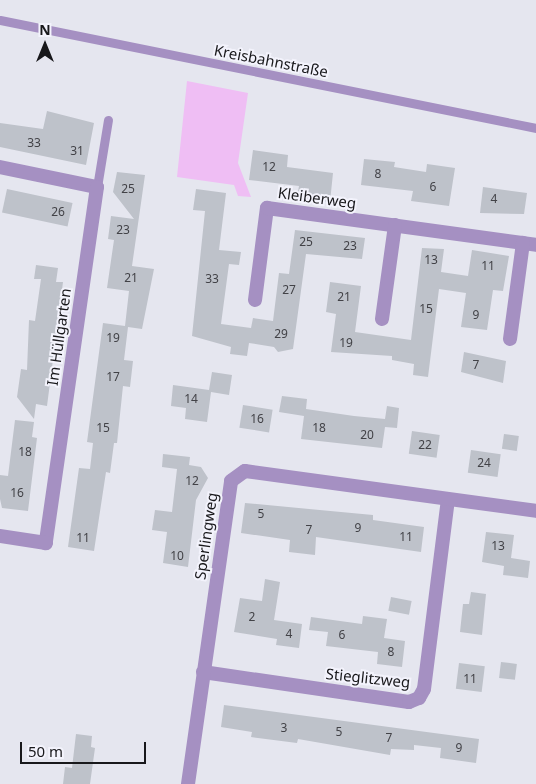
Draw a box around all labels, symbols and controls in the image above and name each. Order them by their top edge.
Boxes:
north arrow [20,20,70,70]
text: N [39,20,51,39]
street label: Kreisbahnstraße [212,41,330,81]
house number: 33 [27,136,41,150]
house number: 31 [70,144,84,158]
house number: 12 [262,160,276,174]
house number: 8 [375,167,381,181]
house number: 6 [430,180,436,194]
house number: 25 [121,182,135,196]
street label: Kleiberweg [277,184,357,212]
house number: 4 [491,192,497,206]
house number: 26 [51,205,65,219]
house number: 23 [116,223,130,237]
house number: 25 [299,235,313,249]
house number: 23 [343,239,357,253]
house number: 13 [424,253,438,267]
house number: 11 [481,259,495,273]
house number: 21 [124,271,138,285]
house number: 33 [205,272,219,286]
house number: 27 [282,283,296,297]
street label: Im Hüllgarten [43,287,75,387]
house number: 21 [337,290,351,304]
house number: 15 [419,302,433,316]
house number: 9 [473,308,479,322]
house number: 29 [274,327,288,341]
house number: 19 [106,331,120,345]
house number: 19 [339,336,353,350]
house number: 7 [473,358,479,372]
house number: 17 [106,370,120,384]
house number: 14 [184,392,198,406]
house number: 16 [250,412,264,426]
house number: 15 [96,421,110,435]
house number: 18 [312,421,326,435]
house number: 20 [360,428,374,442]
house number: 22 [418,438,432,452]
house number: 18 [18,445,32,459]
house number: 24 [477,456,491,470]
house number: 12 [185,474,199,488]
house number: 16 [10,486,24,500]
street label: Sperlingweg [191,491,221,581]
house number: 5 [258,507,264,521]
house number: 9 [355,521,361,535]
house number: 7 [306,523,312,537]
house number: 11 [399,530,413,544]
house number: 11 [76,531,90,545]
house number: 13 [491,539,505,553]
house number: 10 [170,549,184,563]
house number: 2 [249,610,255,624]
house number: 4 [286,627,292,641]
house number: 6 [339,628,345,642]
house number: 8 [388,645,394,659]
street label: Stieglitzweg [325,665,411,691]
house number: 11 [463,672,477,686]
house number: 3 [281,721,287,735]
house number: 5 [336,725,342,739]
house number: 7 [386,731,392,745]
scale bar [22,732,149,764]
text: 50 m [28,741,63,761]
house number: 9 [456,741,462,755]

